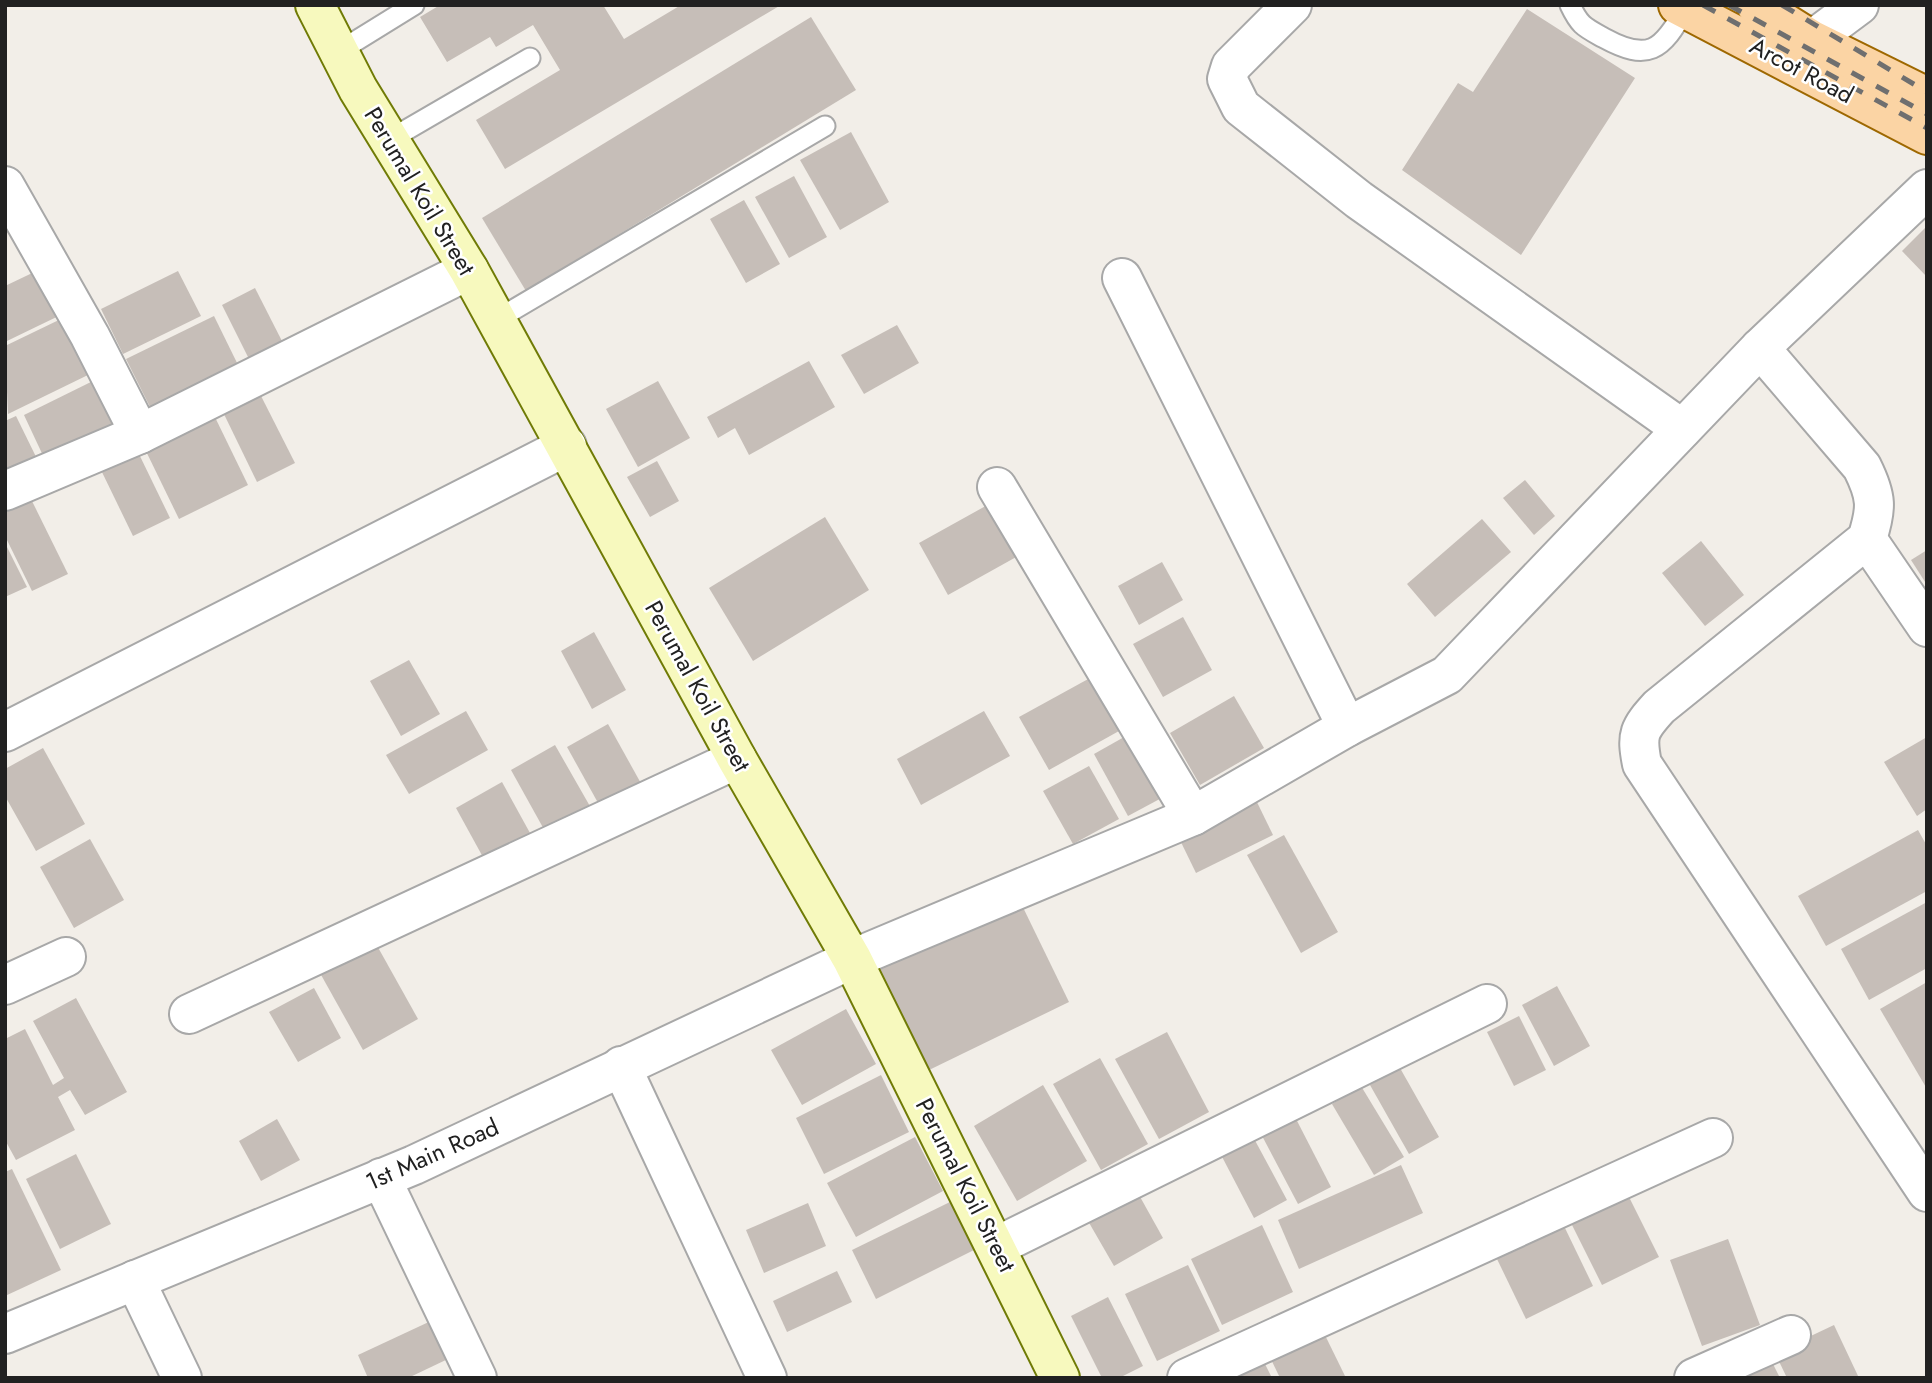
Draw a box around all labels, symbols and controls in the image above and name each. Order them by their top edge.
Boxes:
street label: Arcot Road [1744,28,1860,112]
street label: Perumal Koil Street [356,100,484,282]
street label: Perumal Koil Street [636,594,760,778]
street label: Perumal Koil Street [907,1092,1025,1278]
street label: 1st Main Road [360,1109,504,1199]

